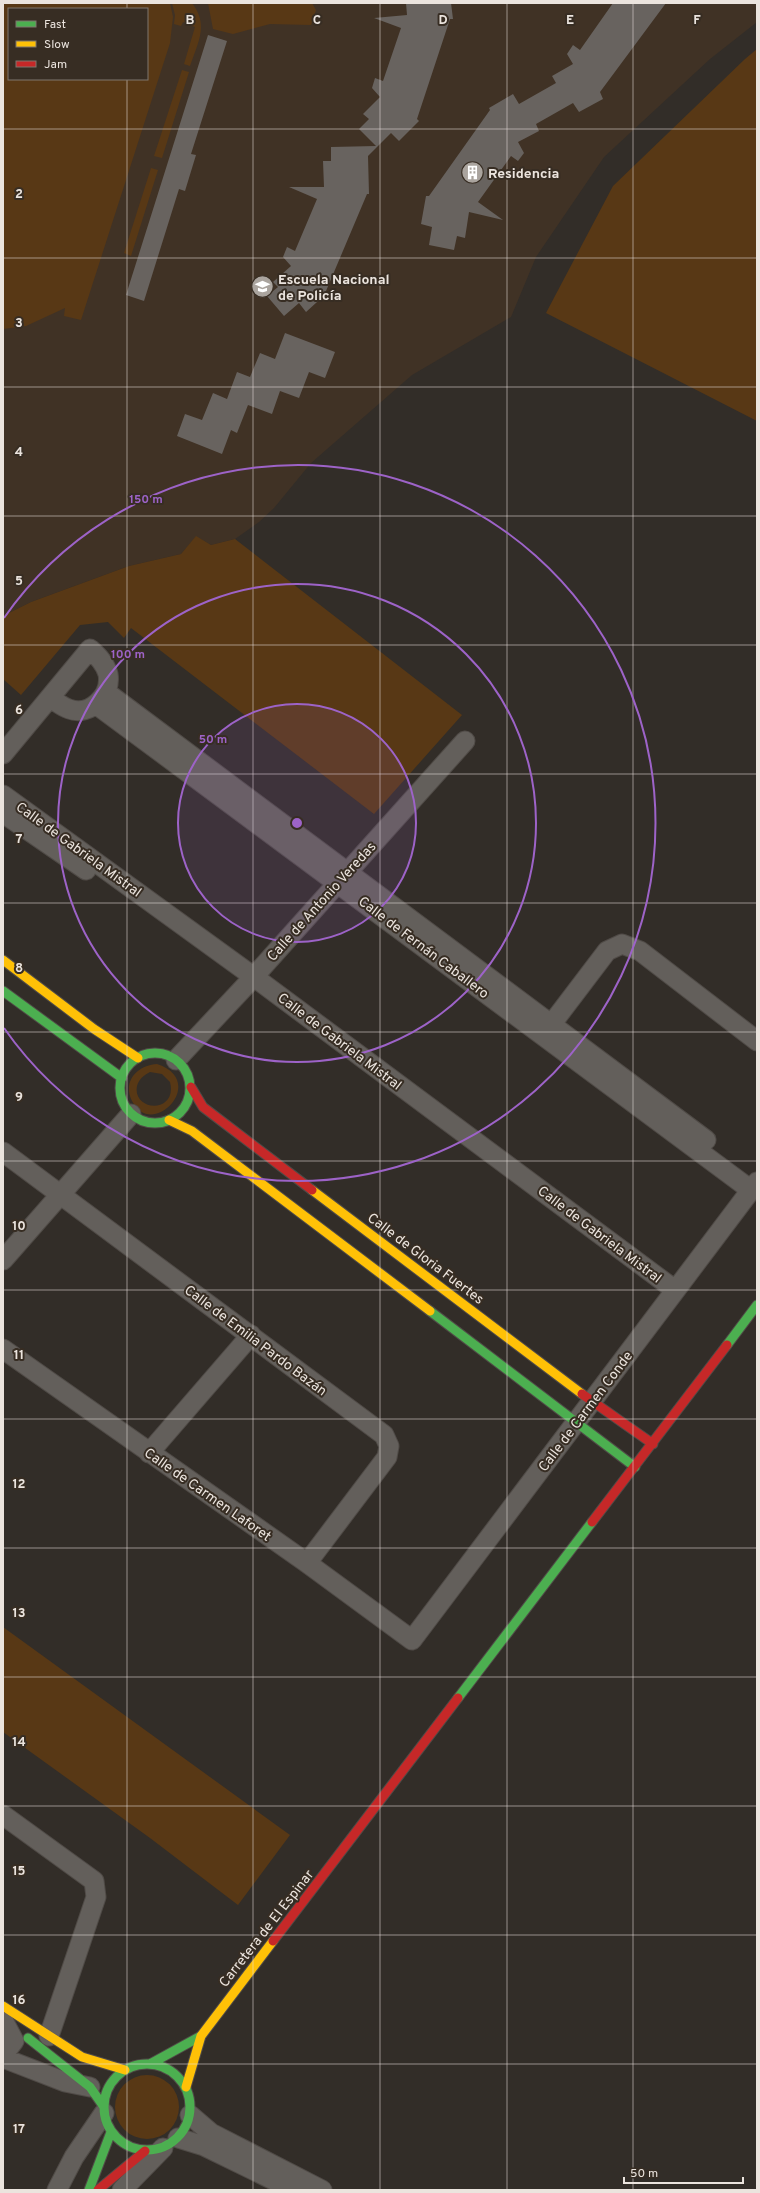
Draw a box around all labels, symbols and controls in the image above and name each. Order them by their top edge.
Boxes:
legend [8,8,148,80]
text: B [186,13,195,29]
text: C [313,13,321,29]
text: D [438,13,448,29]
text: E [566,13,574,29]
text: F [693,13,701,29]
text: Fast [44,17,66,33]
text: Slow [44,37,70,53]
text: Jam [44,57,67,73]
building icon: Residencia [459,160,485,186]
place label: Residencia [488,166,559,183]
text: 2 [15,187,23,203]
place label: Escuela Nacional de Policía [278,272,390,305]
school or university icon: Escuela Nacional de Policía [250,274,276,300]
text: 3 [15,316,23,332]
text: 4 [15,445,23,461]
text: 150 m [129,492,163,508]
text: 5 [15,574,23,590]
text: 100 m [111,647,145,663]
text: 6 [15,703,23,719]
text: 50 m [199,732,227,748]
street label: Calle de Gabriela Mistral [12,799,144,901]
centre of rings [290,816,304,830]
text: 7 [16,832,23,848]
street label: Calle de Antonio Veredas [264,839,380,965]
street label: Calle de Fernán Caballero [354,893,492,1003]
text: 8 [15,961,23,977]
street label: Calle de Gabriela Mistral [274,990,405,1094]
text: 9 [15,1090,23,1106]
street label: Calle de Gabriela Mistral [534,1183,665,1287]
street label: Calle de Gloria Fuertes [363,1210,487,1309]
text: 10 [12,1219,26,1235]
street label: Calle de Emilia Pardo Bazán [180,1282,330,1400]
text: 11 [14,1348,24,1364]
street label: Calle de Carmen Conde [535,1348,637,1476]
street label: Calle de Carmen Laforet [140,1445,274,1546]
text: 12 [12,1477,26,1493]
text: 13 [13,1606,26,1622]
text: 14 [12,1735,26,1751]
text: 15 [12,1864,26,1880]
street label: Carretera de El Espinar [216,1866,319,1991]
text: 16 [12,1993,26,2009]
text: 17 [13,2122,25,2138]
scale bar [624,2159,743,2185]
text: 50 m [630,2166,658,2182]

